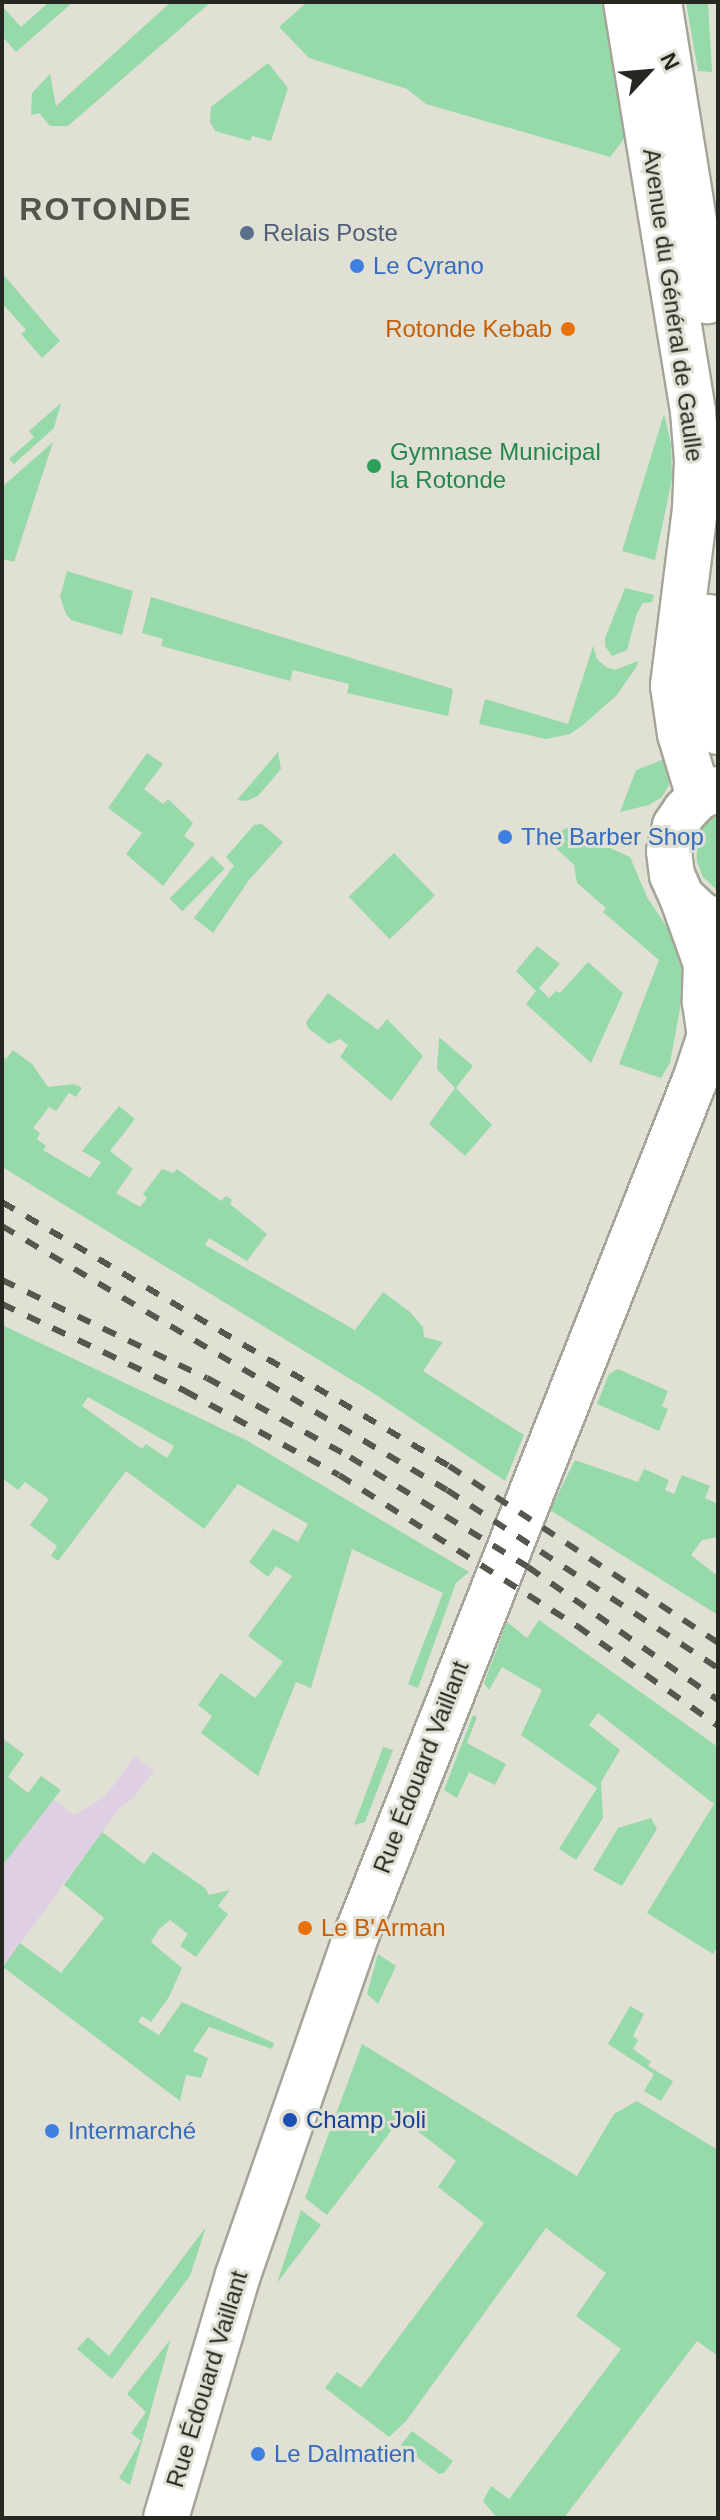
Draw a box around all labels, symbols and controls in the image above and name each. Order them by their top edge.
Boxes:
north arrow [608,32,688,112]
text: N [655,49,685,74]
street label: Avenue du Général de Gaulle [637,147,709,463]
district label: ROTONDE [19,190,193,228]
place label: Relais Poste [263,219,398,247]
marker: Relais Poste [238,224,256,242]
place label: Le Cyrano [373,252,484,280]
marker: Le Cyrano [348,257,366,275]
place label: Rotonde Kebab [385,315,552,343]
marker: Rotonde Kebab [559,320,577,338]
place label: Gymnase Municipal la Rotonde [390,438,601,494]
marker: Gymnase Municipal la Rotonde [365,457,383,475]
place label: The Barber Shop [521,823,704,851]
marker: The Barber Shop [496,828,514,846]
street label: Rue Édouard Vaillant [367,1657,475,1877]
place label: Le B'Arman [321,1914,446,1942]
marker: Le B'Arman [296,1919,314,1937]
place label: Champ Joli [306,2106,426,2134]
marker: Champ Joli [281,2111,299,2129]
place label: Intermarché [68,2117,196,2145]
marker: Intermarché [43,2122,61,2140]
street label: Rue Édouard Vaillant [160,2267,254,2491]
place label: Le Dalmatien [274,2440,415,2468]
marker: Le Dalmatien [249,2445,267,2463]

